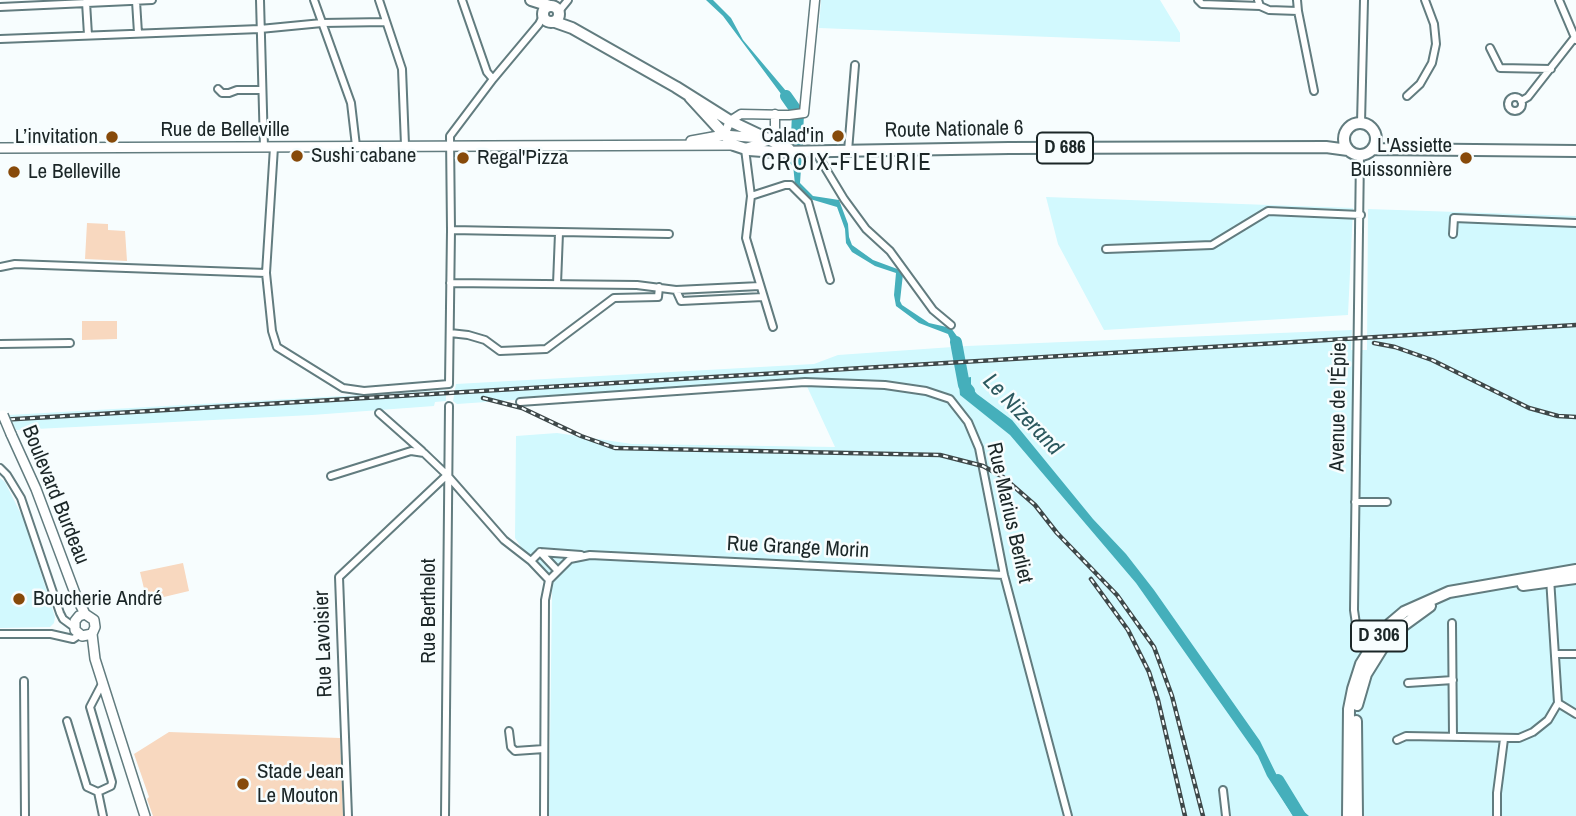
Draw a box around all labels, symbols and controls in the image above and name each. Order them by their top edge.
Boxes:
street label: Route Nationale 6 [884,116,1024,144]
street label: Rue de Belleville [160,117,290,143]
place label: Calad'in [761,123,824,149]
place label: L’invitation [15,124,98,150]
marker: Calad'in [830,128,846,144]
marker: L’invitation [104,129,120,145]
road number: D 686 [1037,132,1093,164]
place label: L'Assiette Buissonnière [1351,133,1452,183]
place label: Sushi cabane [311,143,416,169]
place label: Regal'Pizza [477,145,568,171]
marker: Sushi cabane [289,148,305,164]
marker: Regal'Pizza [455,150,471,166]
district label: CROIX-FLEURIE [763,150,931,178]
marker: L'Assiette Buissonnière [1458,150,1474,166]
place label: Le Belleville [28,159,121,185]
marker: Le Belleville [6,164,22,180]
street label: Avenue de l'Épie [1325,342,1353,472]
water label: Le Nizerand [976,368,1068,462]
street label: Boulevard Burdeau [16,422,94,568]
street label: Rue Marius Berliet [981,440,1037,586]
street label: Rue Grange Morin [726,532,870,564]
street label: Rue Berthelot [416,558,442,664]
place label: Boucherie André [33,586,162,612]
street label: Rue Lavoisier [310,590,338,698]
marker: Boucherie André [11,591,27,607]
road number: D 306 [1351,621,1407,652]
place label: Stade Jean Le Mouton [257,759,344,809]
marker: Stade Jean Le Mouton [235,776,251,792]

